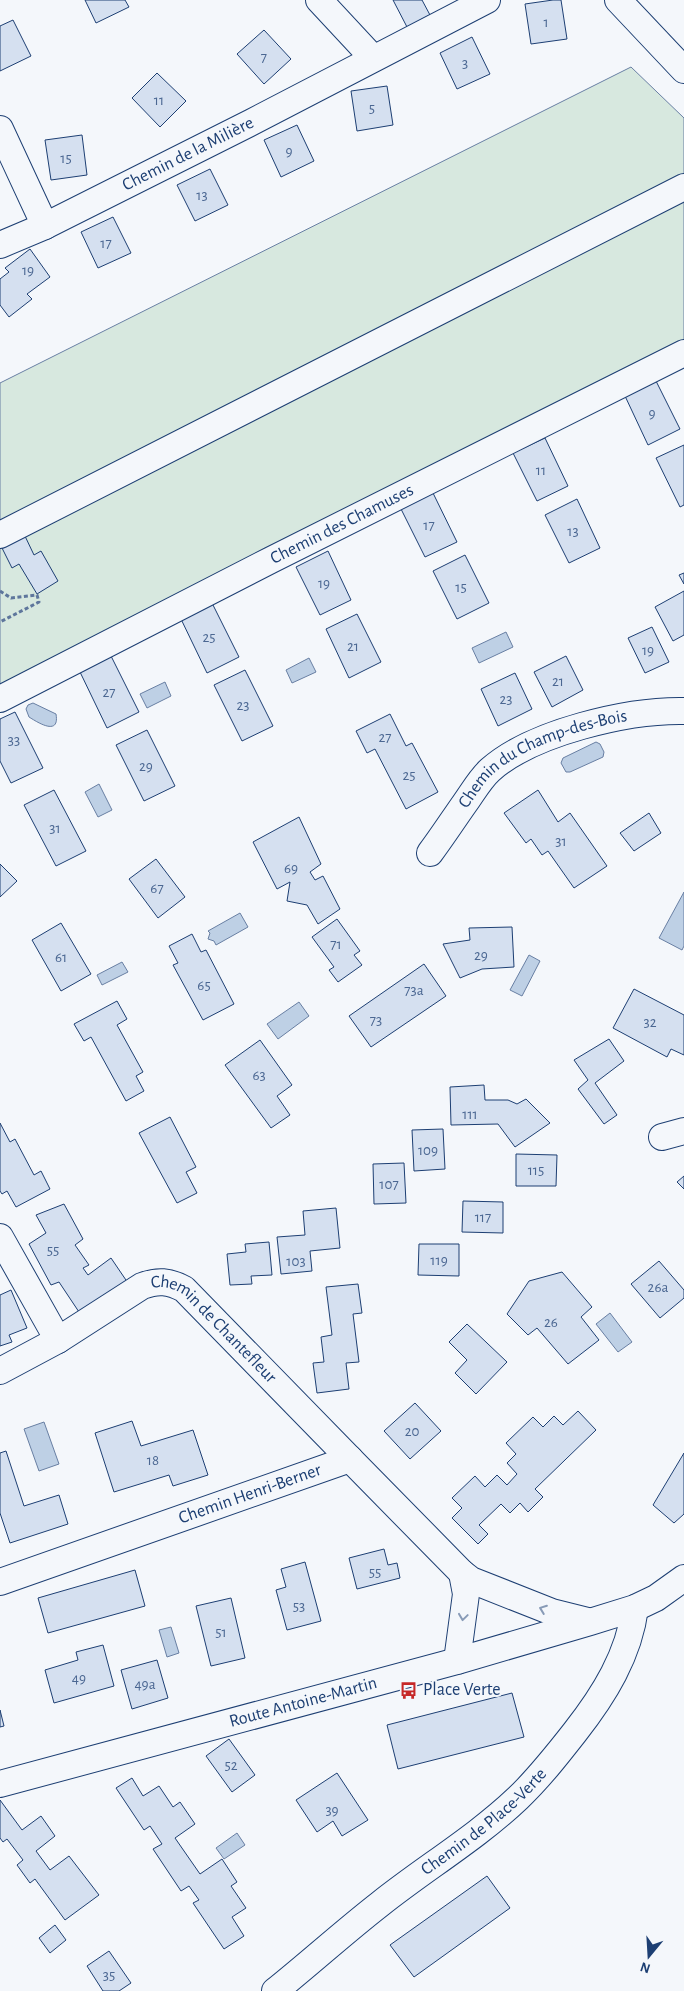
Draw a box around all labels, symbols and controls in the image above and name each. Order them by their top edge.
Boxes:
house number: 1 [543,15,549,30]
house number: 7 [261,50,267,65]
house number: 3 [462,56,468,71]
house number: 11 [154,93,164,108]
house number: 5 [369,101,375,116]
street label: Chemin de la Milière [120,114,257,195]
house number: 9 [285,144,293,159]
house number: 15 [60,151,72,166]
house number: 13 [196,188,208,203]
house number: 17 [100,236,112,251]
house number: 19 [22,263,34,278]
house number: 9 [648,406,656,421]
house number: 11 [536,463,546,478]
street label: Chemin des Chamuses [268,481,416,568]
house number: 17 [423,518,435,533]
house number: 13 [567,524,579,539]
house number: 19 [318,576,330,591]
house number: 15 [455,580,467,595]
house number: 25 [202,630,216,645]
house number: 21 [347,639,359,654]
house number: 19 [642,643,654,658]
house number: 21 [552,674,564,689]
house number: 27 [102,685,116,700]
house number: 23 [499,692,513,707]
house number: 23 [236,698,250,713]
street label: Chemin du Champ-des-Bois [455,707,628,812]
house number: 27 [378,730,392,745]
house number: 33 [8,733,20,748]
house number: 29 [139,759,153,774]
house number: 25 [402,768,416,783]
house number: 31 [49,821,61,836]
house number: 31 [555,834,567,849]
house number: 69 [284,861,298,876]
house number: 67 [150,881,164,896]
house number: 71 [330,937,342,952]
house number: 29 [474,948,488,963]
house number: 61 [55,950,67,965]
house number: 65 [197,978,211,993]
house number: 73a [404,983,424,998]
house number: 73 [370,1013,382,1028]
house number: 32 [643,1015,657,1030]
house number: 63 [252,1068,266,1083]
house number: 111 [462,1107,478,1122]
house number: 109 [418,1143,438,1158]
house number: 115 [528,1163,544,1178]
house number: 107 [379,1177,399,1192]
house number: 117 [475,1210,491,1225]
house number: 55 [47,1243,59,1258]
house number: 119 [430,1253,448,1268]
house number: 103 [286,1254,306,1269]
street label: Chemin de Chantefleur [150,1273,280,1387]
house number: 26a [648,1280,668,1295]
house number: 26 [544,1315,558,1330]
house number: 20 [405,1424,419,1439]
house number: 18 [147,1453,159,1468]
street label: Chemin Henri-Berner [176,1461,324,1527]
house number: 55 [369,1565,381,1580]
house number: 53 [293,1599,305,1614]
one-way arrow [539,1605,548,1615]
one-way arrow [458,1614,469,1622]
house number: 51 [215,1625,227,1640]
house number: 49 [72,1671,86,1686]
street label: Route Antoine-Martin [227,1674,379,1731]
house number: 49a [134,1677,156,1692]
bus stop icon: Place Verte [399,1680,419,1700]
place label: Place Verte [423,1681,501,1699]
house number: 52 [224,1758,238,1773]
street label: Chemin de Place-Verte [418,1765,550,1879]
house number: 39 [325,1803,339,1818]
north arrow [624,1931,674,1981]
text: N [638,1959,652,1976]
house number: 35 [103,1968,115,1983]

